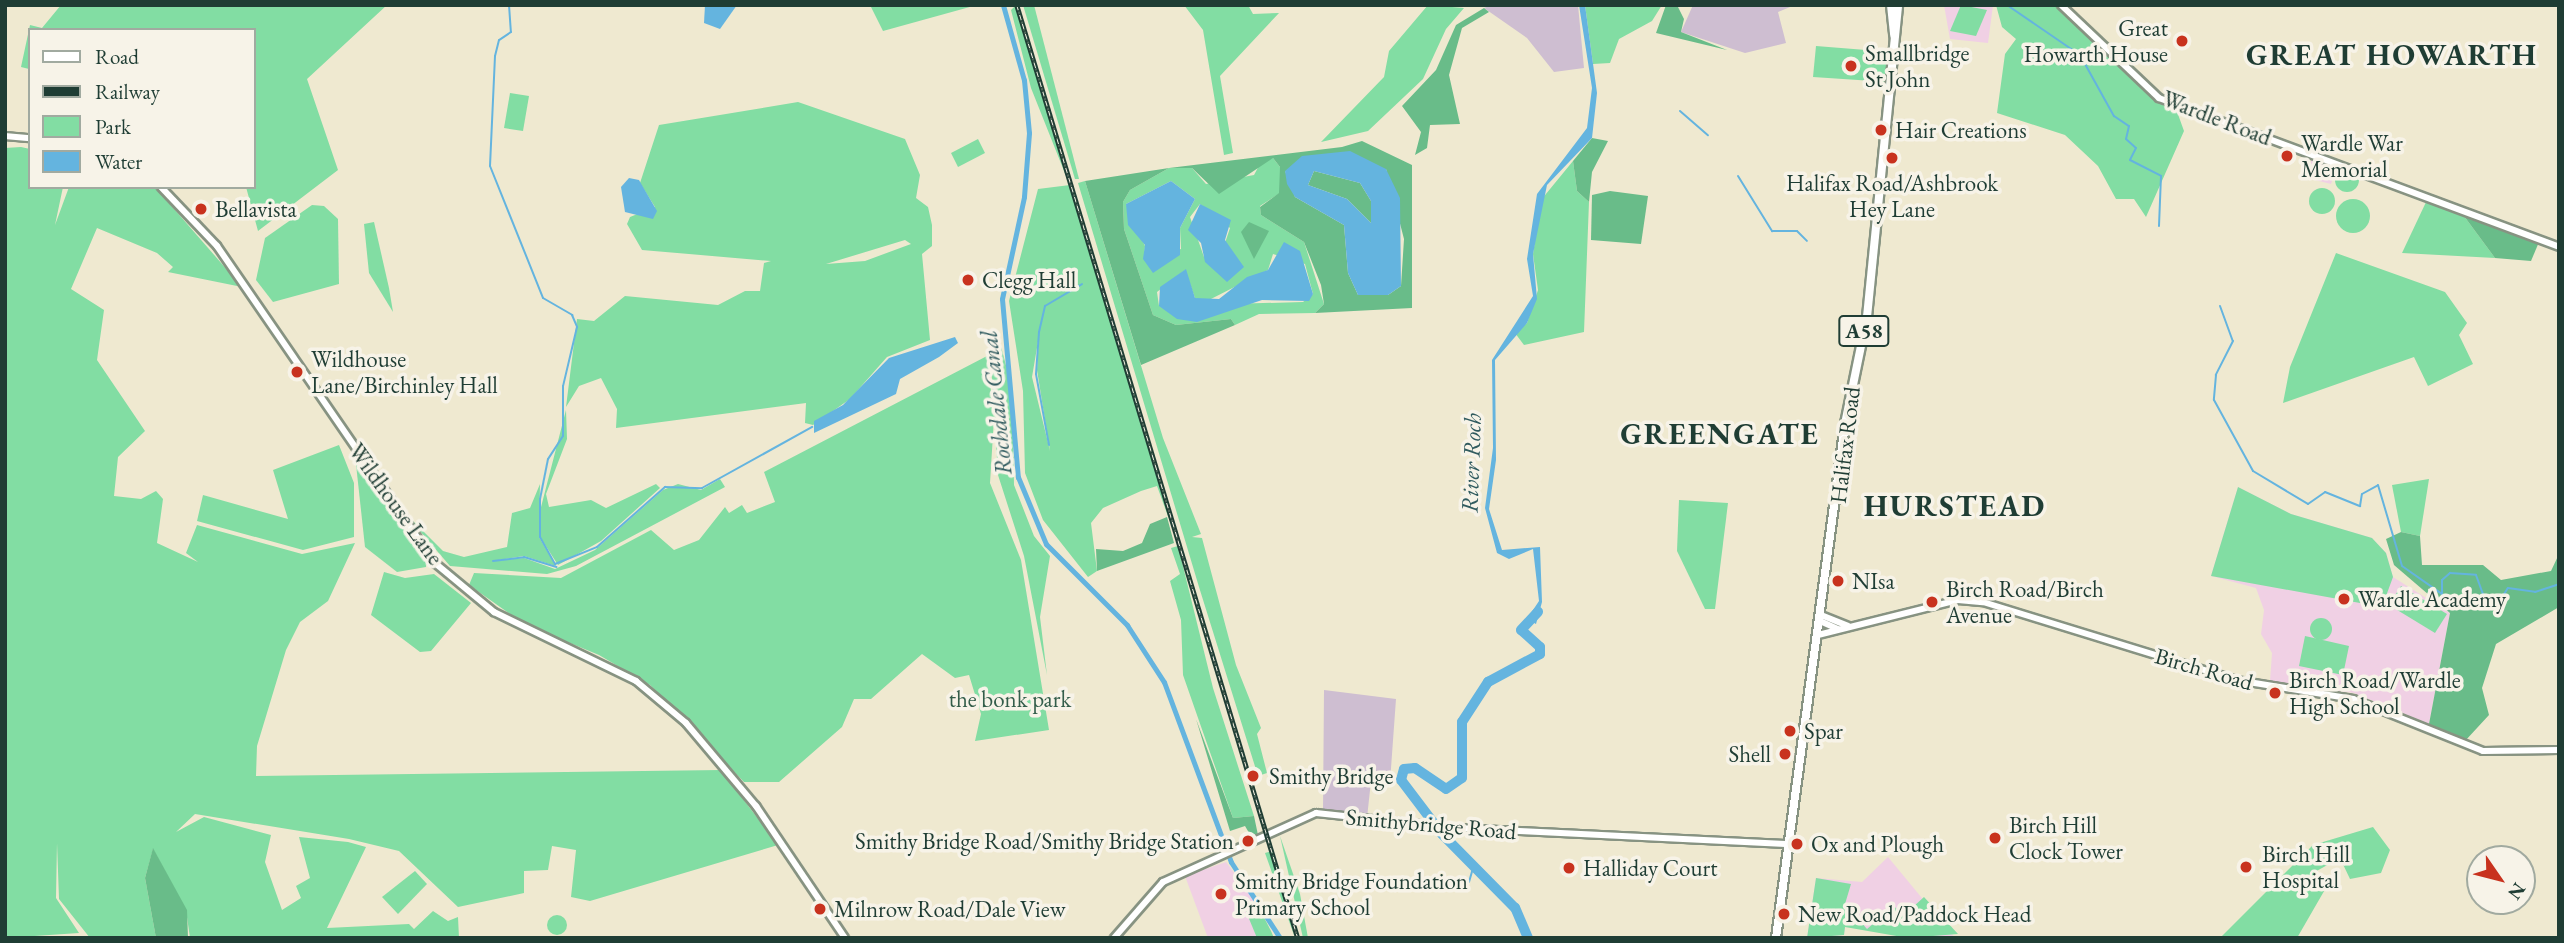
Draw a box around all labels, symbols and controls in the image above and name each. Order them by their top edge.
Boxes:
place label: Great Howarth House [2024,14,2168,68]
legend [28,28,256,189]
marker: Great Howarth House [2174,33,2190,49]
district label: GREAT HOWARTH [2248,37,2536,73]
place label: Smallbridge St John [1865,39,1970,93]
text: Road [95,43,139,70]
marker: Smallbridge St John [1843,58,1859,74]
text: Railway [95,78,160,105]
street label: Wardle Road [2159,85,2275,151]
text: Park [95,113,131,140]
place label: Hair Creations [1895,116,2027,144]
marker: Hair Creations [1873,122,1889,138]
place label: Wardle War Memorial [2301,129,2403,183]
text: Water [95,148,142,175]
marker: Wardle War Memorial [2279,148,2295,164]
marker: Halifax Road/Ashbrook Hey Lane [1884,150,1900,166]
place label: Halifax Road/Ashbrook Hey Lane [1786,169,1998,223]
place label: Bellavista [215,195,297,223]
marker: Bellavista [193,201,209,217]
place label: Clegg Hall [982,266,1076,294]
marker: Clegg Hall [960,272,976,288]
road number: A58 [1838,314,1890,348]
water label: Rochdale Canal [974,329,1018,477]
place label: Wildhouse Lane/Birchinley Hall [311,345,498,399]
marker: Wildhouse Lane/Birchinley Hall [289,364,305,380]
street label: Halifax Road [1824,385,1866,505]
water label: River Roch [1455,413,1487,513]
district label: GREENGATE [1621,416,1819,452]
street label: Wildhouse Lane [343,438,449,570]
district label: HURSTEAD [1865,488,2045,524]
place label: NIsa [1852,567,1895,595]
marker: NIsa [1830,573,1846,589]
place label: Birch Road/Birch Avenue [1946,575,2104,629]
place label: Wardle Academy [2358,585,2506,613]
marker: Wardle Academy [2336,591,2352,607]
marker: Birch Road/Birch Avenue [1924,594,1940,610]
street label: Birch Road [2152,642,2256,696]
place label: Birch Road/Wardle High School [2289,666,2461,720]
park label: the bonk park [949,685,1071,713]
marker: Birch Road/Wardle High School [2267,685,2283,701]
place label: Spar [1804,717,1843,745]
marker: Spar [1782,723,1798,739]
place label: Shell [1728,740,1771,768]
marker: Shell [1777,746,1793,762]
place label: Smithy Bridge [1269,762,1393,790]
marker: Smithy Bridge [1243,766,1263,786]
street label: Smithybridge Road [1345,803,1517,845]
place label: Birch Hill Clock Tower [2009,811,2123,865]
place label: Smithy Bridge Road/Smithy Bridge Station [855,827,1234,855]
place label: Ox and Plough [1811,830,1944,858]
marker: Birch Hill Clock Tower [1987,830,2003,846]
marker: Smithy Bridge Road/Smithy Bridge Station [1240,833,1256,849]
marker: Ox and Plough [1789,836,1805,852]
place label: Birch Hill Hospital [2262,840,2350,894]
north arrow [2466,845,2536,915]
place label: Halliday Court [1583,854,1717,882]
marker: Birch Hill Hospital [2236,857,2256,877]
marker: Halliday Court [1561,860,1577,876]
place label: Smithy Bridge Foundation Primary School [1235,867,1468,921]
text: N [2502,878,2532,905]
marker: Smithy Bridge Foundation Primary School [1213,886,1229,902]
place label: Milnrow Road/Dale View [834,895,1065,923]
place label: New Road/Paddock Head [1798,900,2031,928]
marker: Milnrow Road/Dale View [812,901,828,917]
marker: New Road/Paddock Head [1776,906,1792,922]

